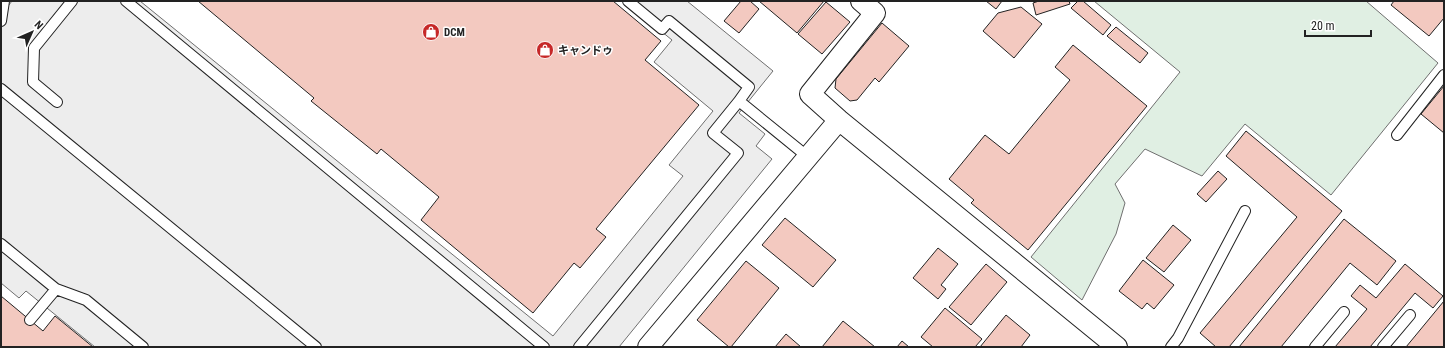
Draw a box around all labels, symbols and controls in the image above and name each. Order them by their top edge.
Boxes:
north arrow [12,12,52,52]
scale bar [1305,12,1371,38]
text: N [32,18,46,32]
text: 20 m [1311,19,1335,33]
shop icon: DCM [421,22,441,42]
place label: DCM [444,26,465,39]
shop icon: キャンドゥ [535,40,555,60]
place label: キャンドゥ [558,44,613,57]

